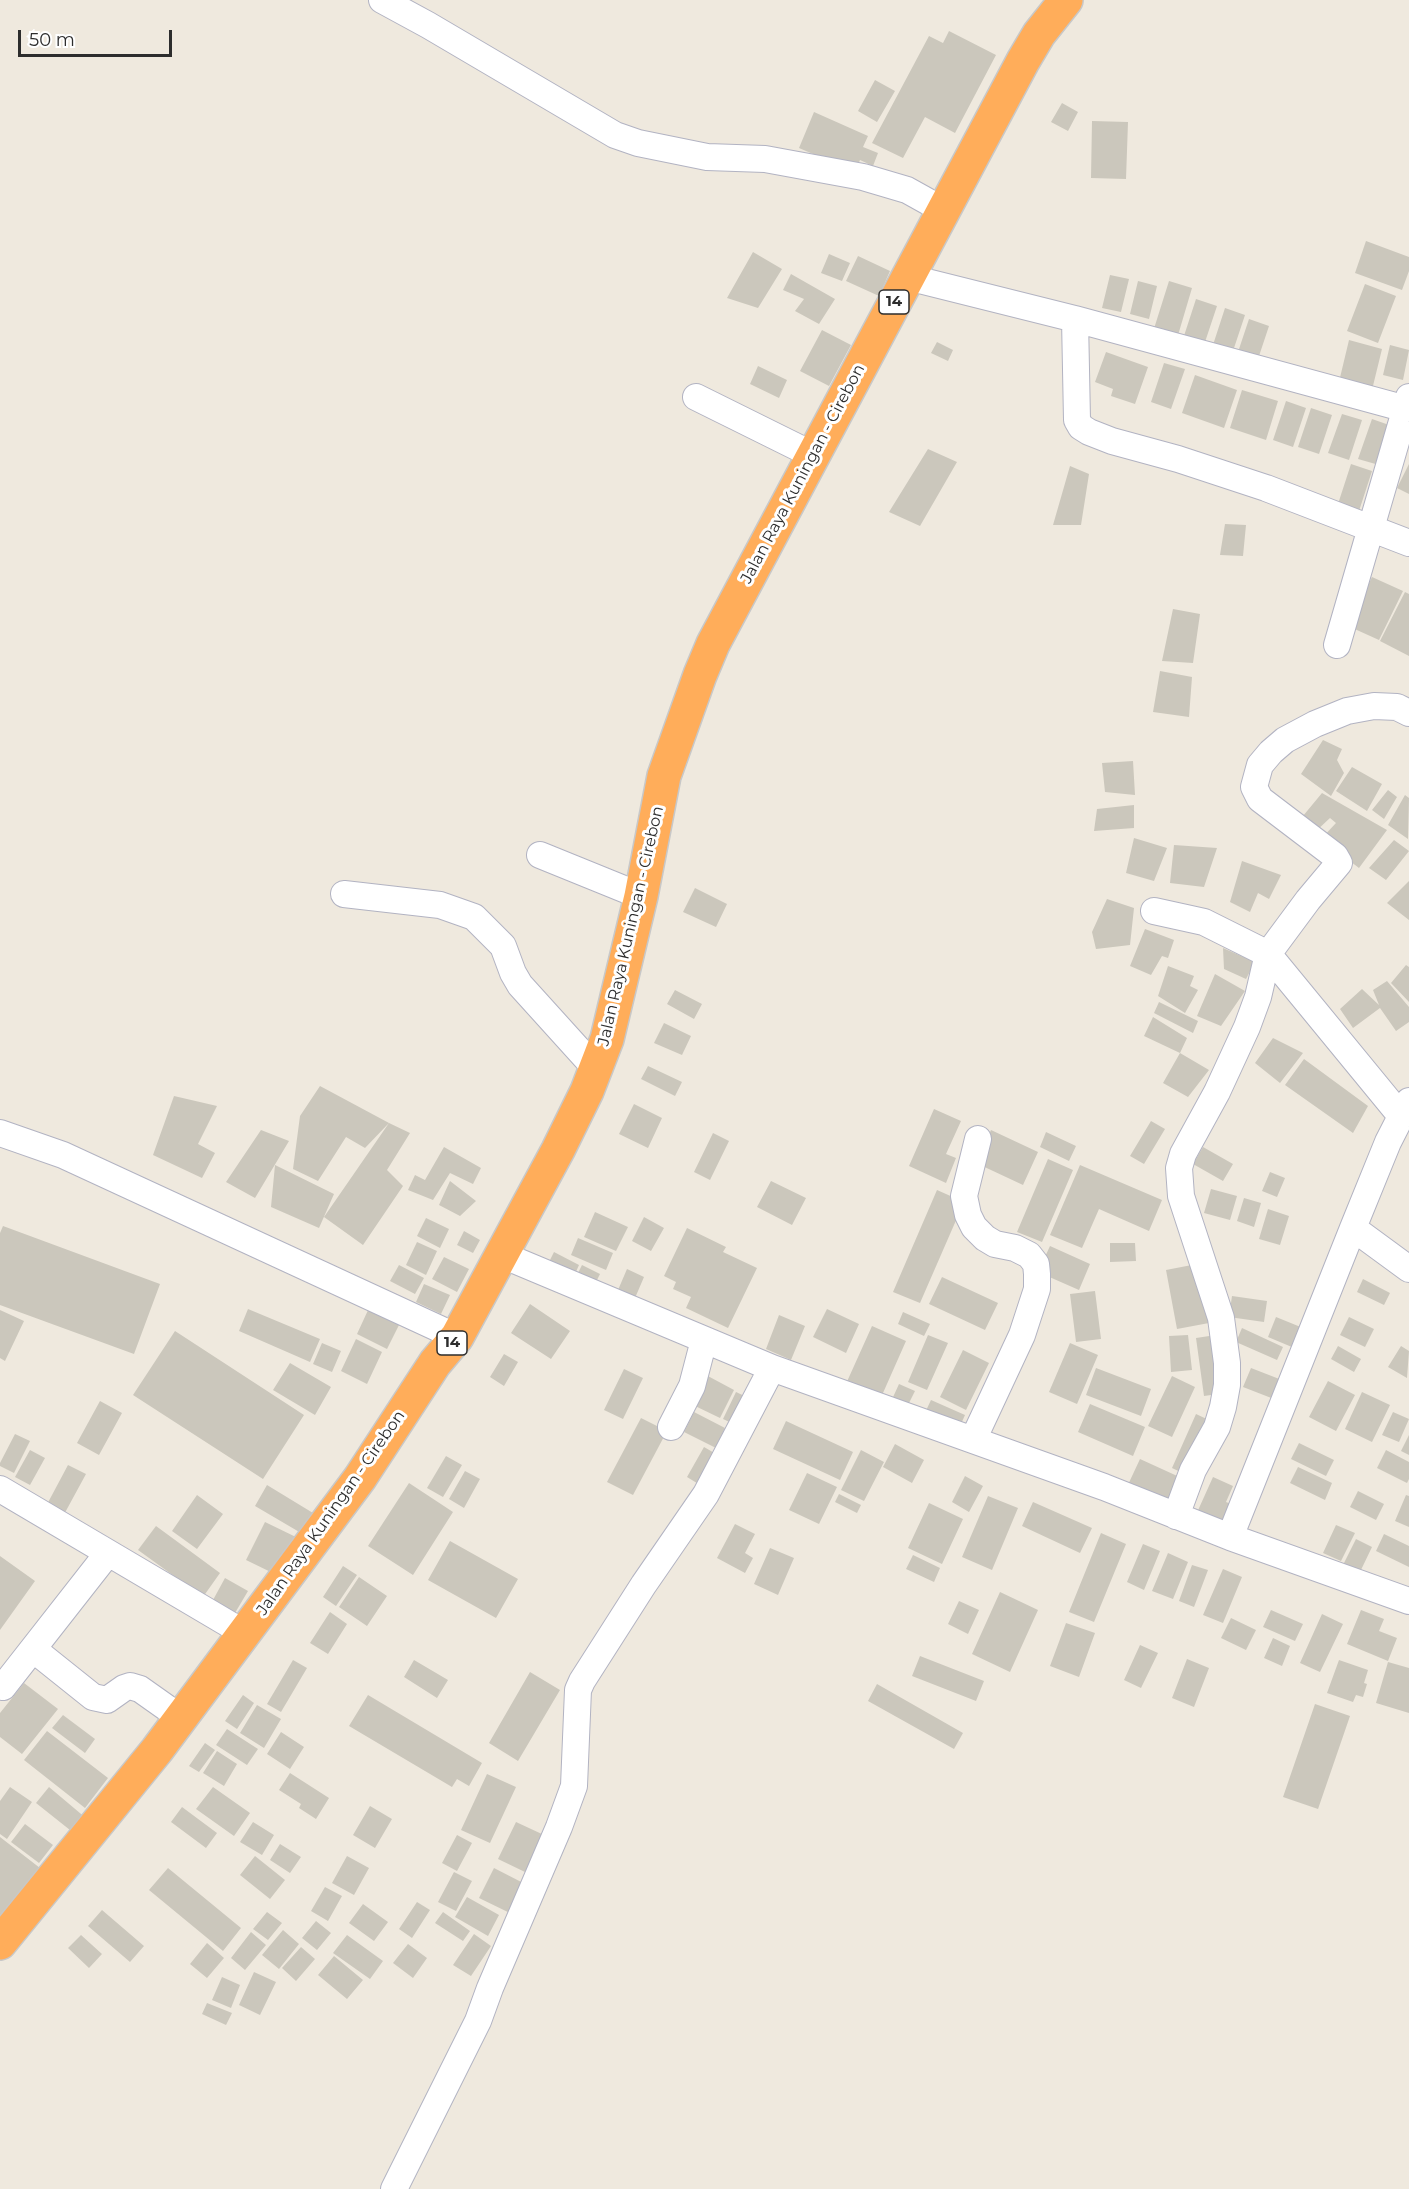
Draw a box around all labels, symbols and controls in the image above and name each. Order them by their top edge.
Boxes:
scale bar [21,18,176,56]
text: 50 m [29,29,75,51]
road number: 14 [879,290,909,314]
street label: Jalan Raya Kuningan - Cirebon [737,361,869,587]
street label: Jalan Raya Kuningan - Cirebon [594,804,668,1048]
road number: 14 [437,1331,467,1355]
street label: Jalan Raya Kuningan - Cirebon [253,1407,409,1619]

